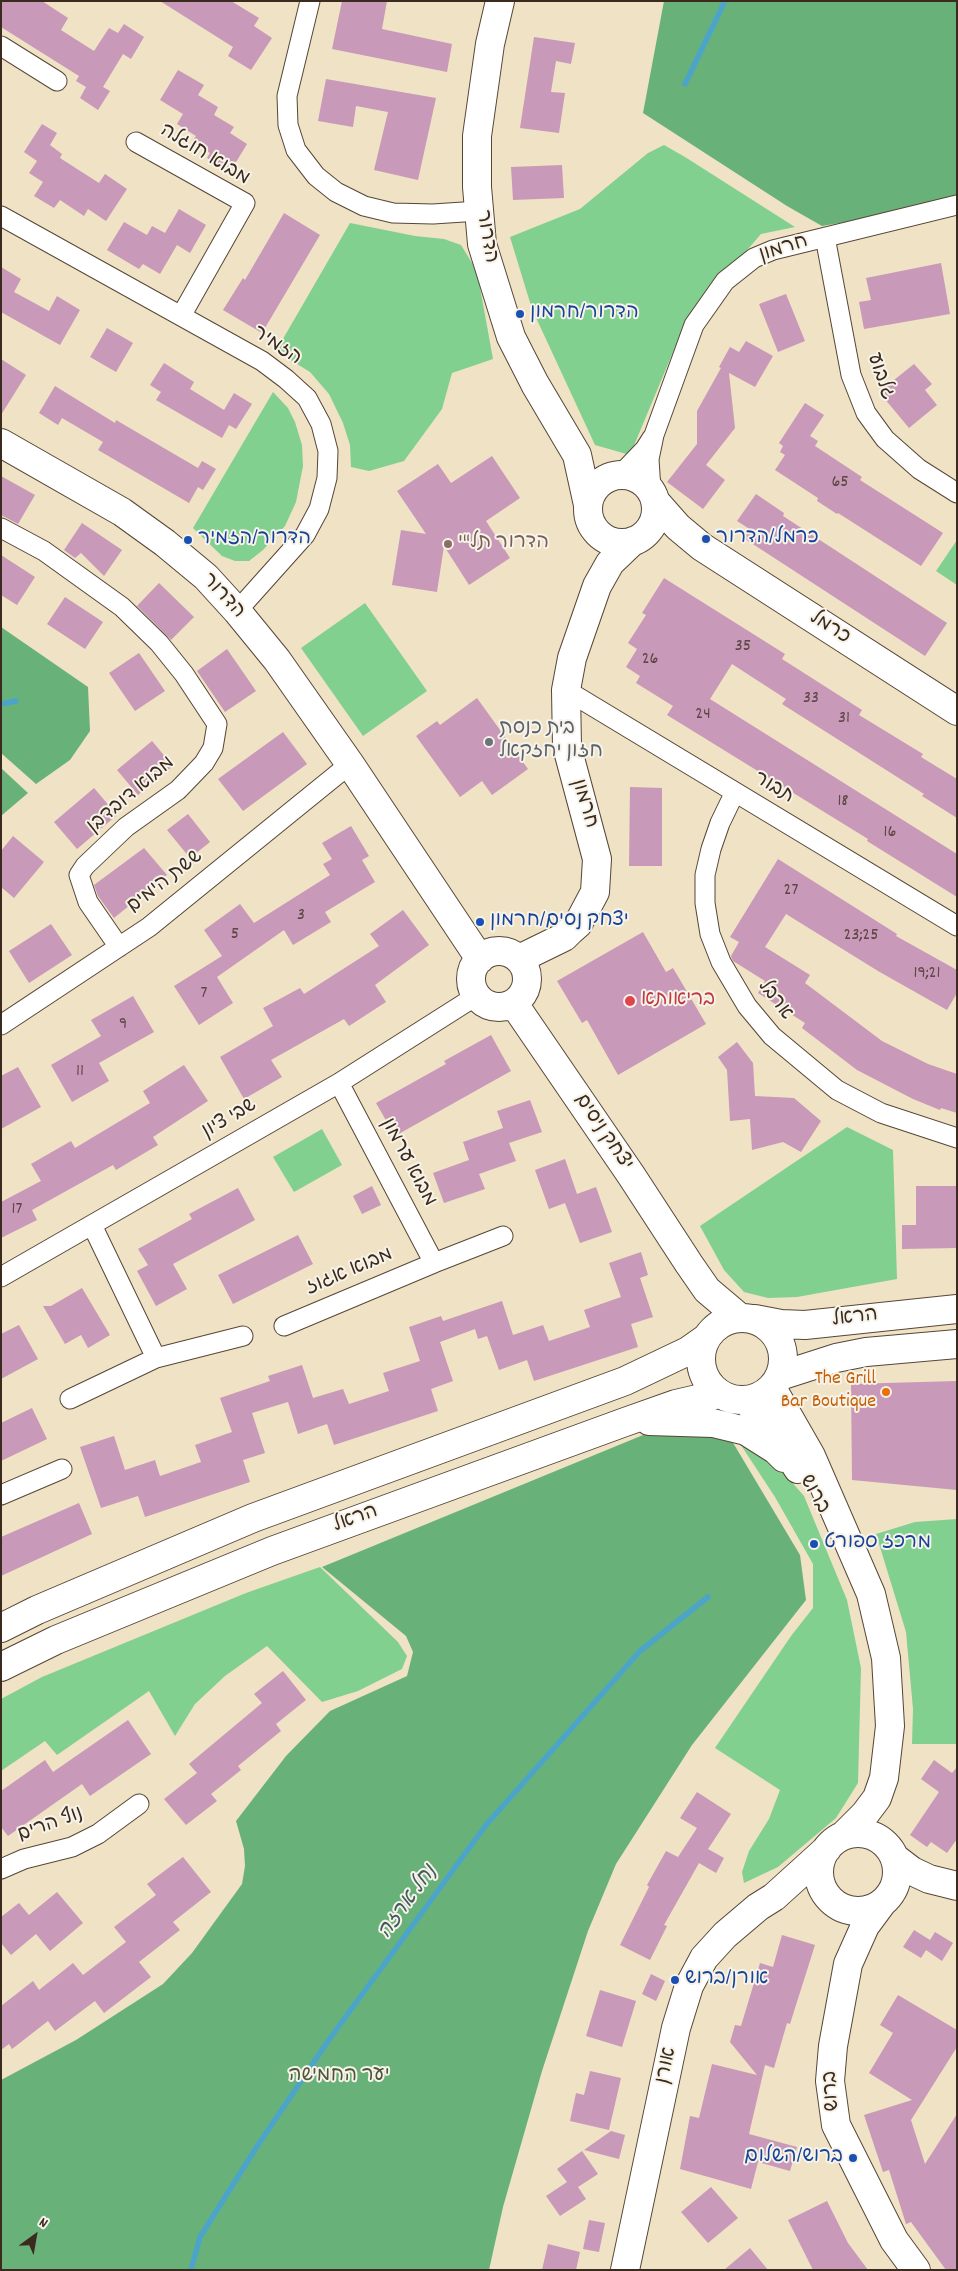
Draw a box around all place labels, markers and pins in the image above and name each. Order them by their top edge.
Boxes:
place label: הדרור/חרמון [530,302,639,326]
marker: הדרור/חרמון [514,308,526,320]
place label: כרמל/הדרור [716,527,819,551]
place label: הדרור/הזמיר [198,528,311,552]
place label: הדרור תל"י [458,532,549,556]
marker: כרמל/הדרור [700,533,712,545]
marker: הדרור/הזמיר [182,534,194,546]
marker: הדרור תל"י [442,538,454,550]
place label: בית כנסת חזון יחזקאל [499,718,603,765]
marker: בית כנסת חזון יחזקאל [483,736,495,748]
place label: יצחק נסים/חרמון [490,910,629,934]
marker: יצחק נסים/חרמון [474,916,486,928]
place label: בריאותא [641,989,715,1013]
marker: בריאותא [623,994,637,1008]
place label: The Grill Bar Boutique [781,1368,876,1415]
marker: The Grill Bar Boutique [880,1386,892,1398]
place label: מרכז ספורט [824,1532,931,1556]
marker: מרכז ספורט [808,1538,820,1550]
place label: אורן/ברוש [685,1968,768,1992]
marker: אורן/ברוש [669,1974,681,1986]
place label: ברוש/השלום [744,2146,843,2170]
marker: ברוש/השלום [847,2152,859,2164]

